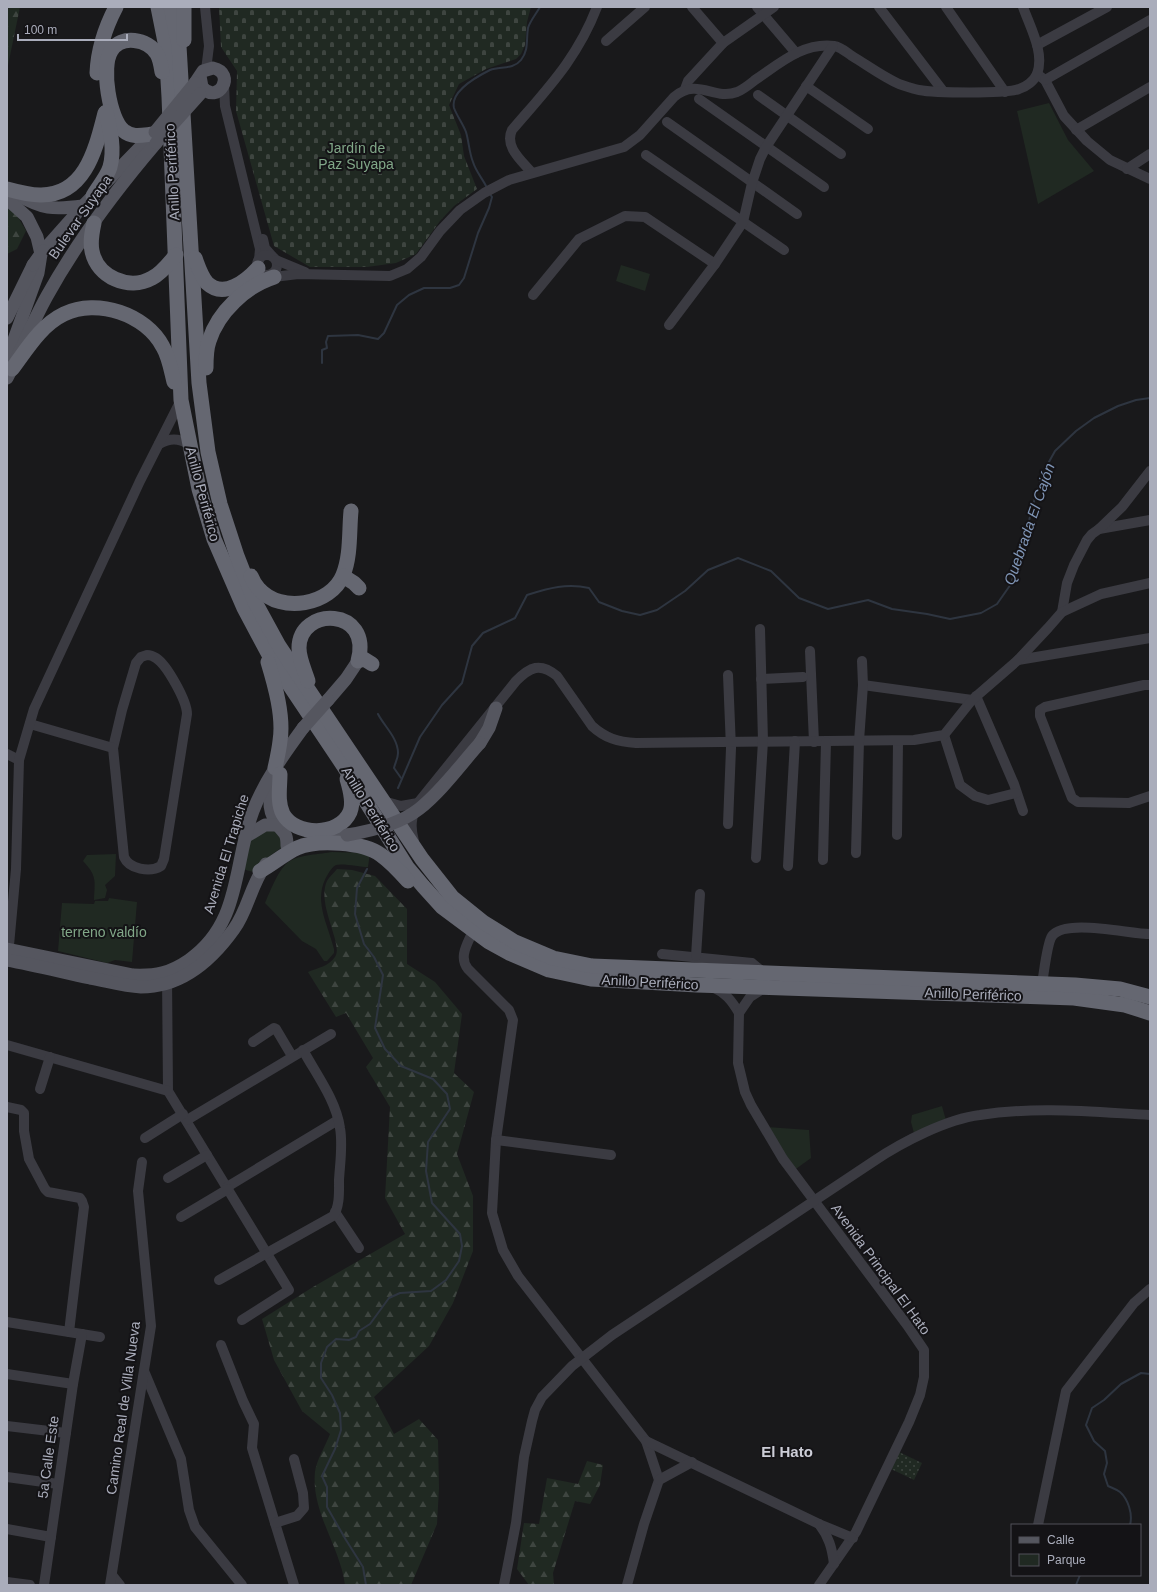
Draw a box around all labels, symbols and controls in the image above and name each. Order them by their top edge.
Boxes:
scale bar [18,16,127,42]
text: 100 m [24,23,57,37]
street label: Anillo Periférico [161,123,183,221]
park label: Jardín de Paz Suyapa [318,140,394,172]
street label: Bulevar Suyapa [45,172,115,262]
street label: Anillo Periférico [183,445,223,543]
water label: Quebrada El Cajón [1000,461,1058,587]
street label: Anillo Periférico [338,764,404,855]
street label: Avenida El Trapiche [200,792,252,916]
park label: terreno valdío [61,924,147,940]
street label: Anillo Periférico [601,971,699,993]
street label: Anillo Periférico [924,984,1022,1004]
street label: Avenida Principal El Hato [828,1200,934,1338]
street label: Camino Real de Villa Nueva [103,1320,143,1496]
street label: 5a Calle Este [34,1414,62,1499]
district label: El Hato [761,1443,813,1460]
legend [1011,1524,1141,1576]
text: Calle [1047,1533,1075,1547]
text: Parque [1047,1553,1086,1567]

